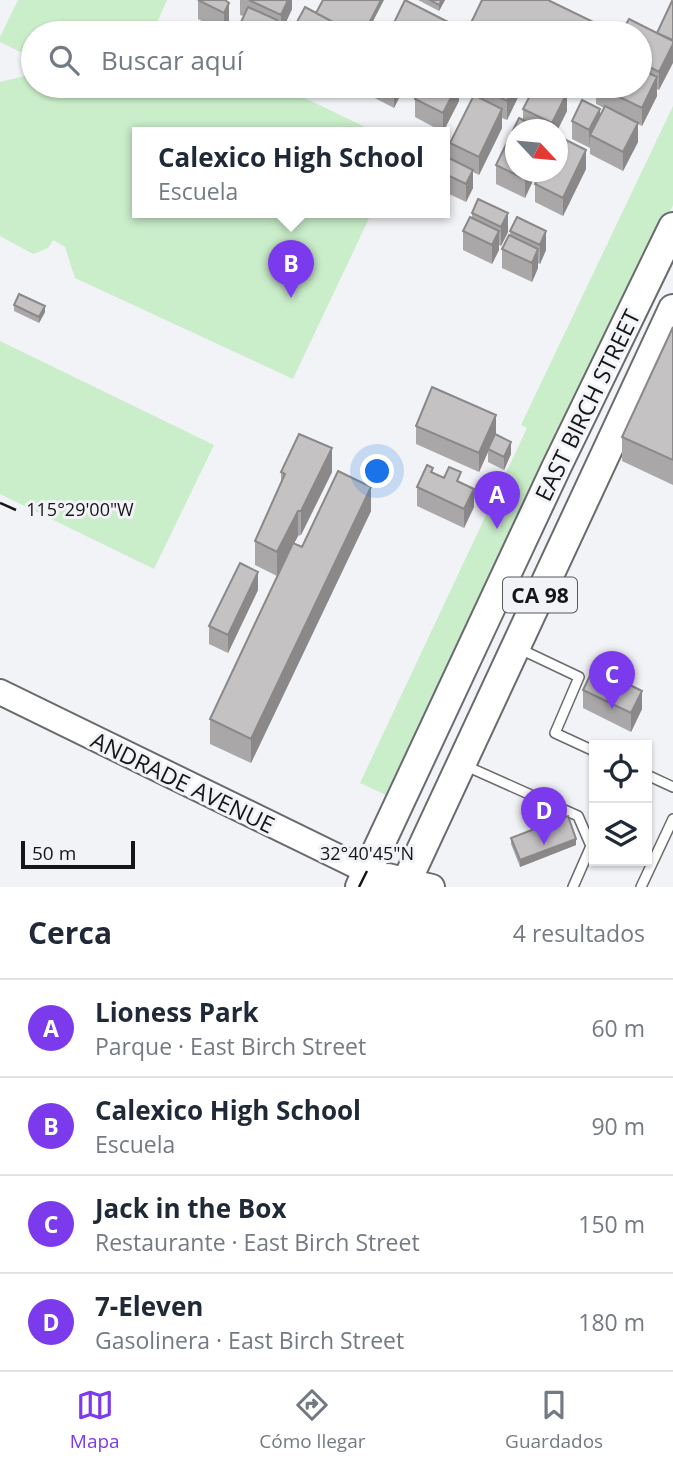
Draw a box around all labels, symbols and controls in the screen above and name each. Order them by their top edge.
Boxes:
search box [21,21,652,98]
icon: search [45,41,83,79]
text: Buscar aquí [101,42,243,78]
north arrow [505,119,568,182]
popup [132,127,450,218]
text: Calexico High School [158,139,424,175]
text: Escuela [158,175,238,207]
pin: B [268,240,314,298]
street label: EAST BIRCH STREET [527,304,647,506]
your location [360,454,394,488]
pin: A [474,471,520,529]
text: 115°29'00"W [26,497,134,521]
road number: CA 98 [503,578,577,612]
pin: C [589,651,635,709]
street label: ANDRADE AVENUE [86,724,280,840]
map controls [589,740,652,866]
button: locate [589,740,652,803]
pin: D [521,787,567,845]
button: layers [589,803,652,866]
scale bar [21,838,135,870]
text: 50 m [32,840,76,866]
text: 32°40'45"N [320,841,414,865]
text: Cerca [28,912,112,953]
text: 4 resultados [513,917,645,949]
text: Lioness Park [95,994,259,1030]
text: A [43,1012,59,1044]
text: 60 m [591,1012,645,1044]
text: Parque · East Birch Street [95,1030,366,1062]
text: Calexico High School [95,1092,361,1128]
text: B [43,1110,59,1142]
text: 90 m [591,1110,645,1142]
text: Escuela [95,1128,175,1160]
text: Jack in the Box [95,1190,286,1226]
text: C [44,1208,58,1240]
text: 150 m [578,1208,645,1240]
text: Restaurante · East Birch Street [95,1226,420,1258]
text: 7-Eleven [95,1288,203,1324]
text: D [42,1306,60,1338]
text: 180 m [578,1306,645,1338]
text: Gasolinera · East Birch Street [95,1324,404,1356]
tab: Mapa [70,1386,120,1454]
tab: Cómo llegar [259,1386,366,1454]
tab: Guardados [505,1386,603,1454]

